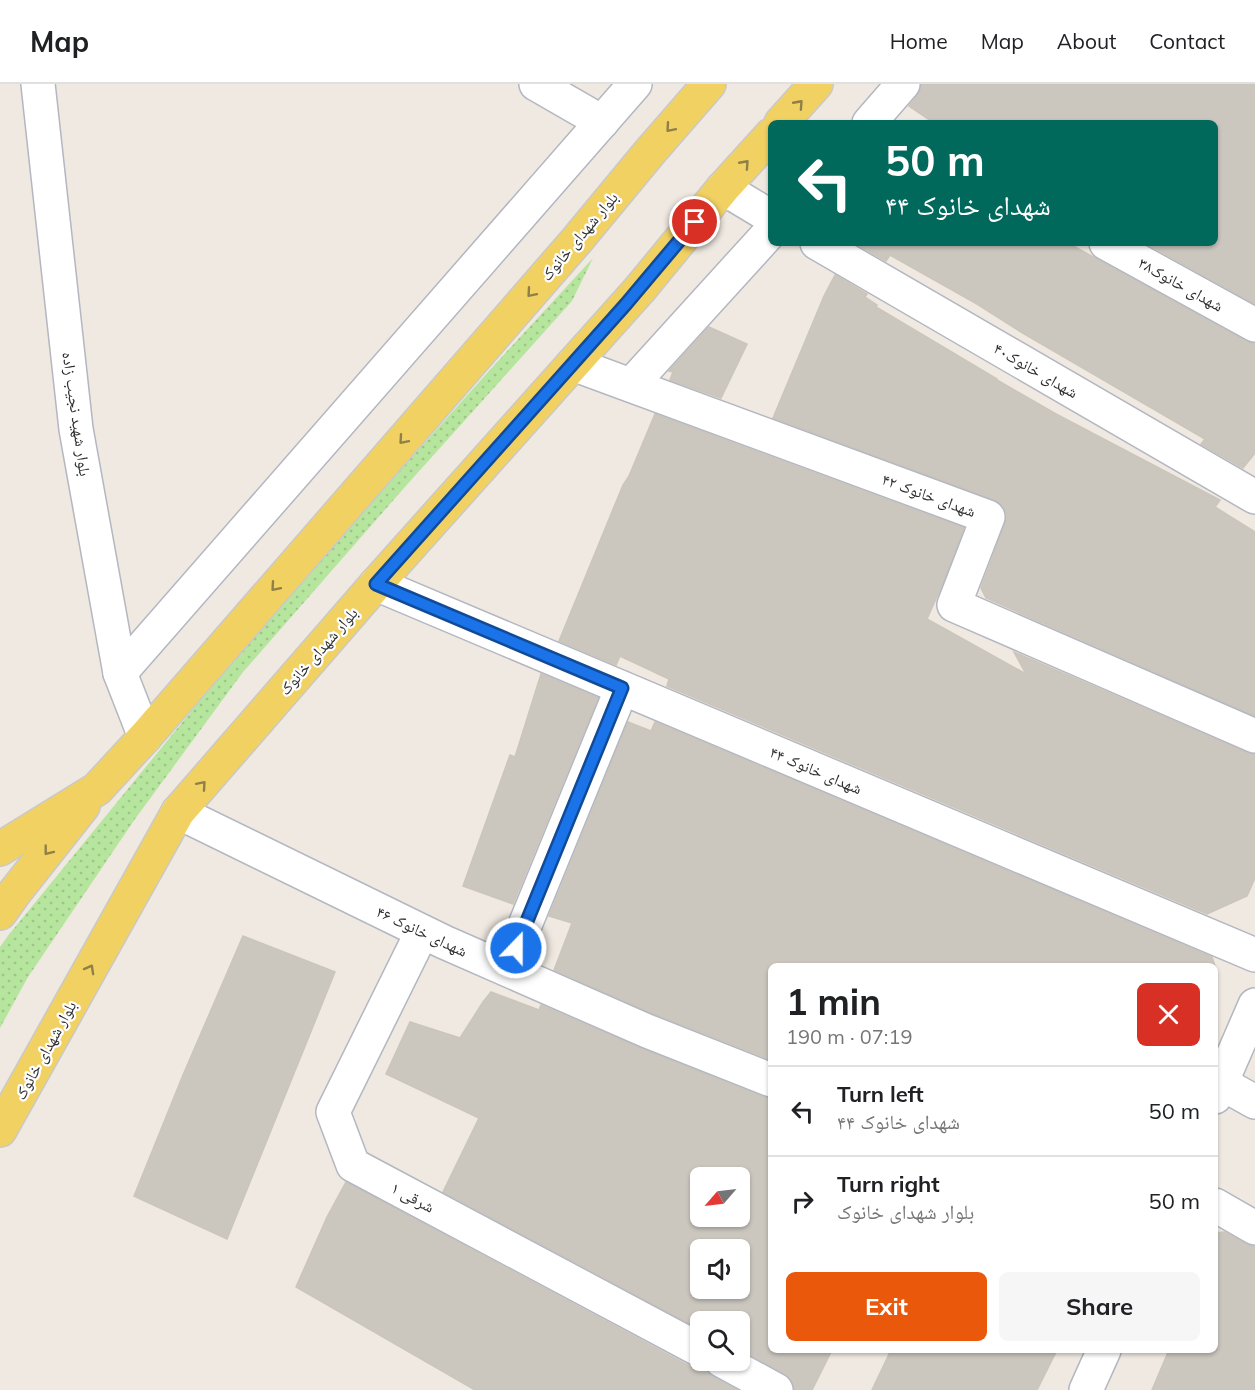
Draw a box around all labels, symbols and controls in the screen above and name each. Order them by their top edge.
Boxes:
text: Map [30,24,89,59]
text: Home [890,28,948,54]
text: Map [981,28,1024,54]
text: About [1057,28,1116,54]
text: Contact [1149,28,1225,54]
one-way arrow [792,100,803,110]
one-way arrow [667,121,678,132]
text: 50 m [885,134,985,187]
icon: left [786,144,864,222]
one-way arrow [738,160,749,171]
street label: بلوار شهدای خانوک [536,188,623,285]
text: ۴۴ شهدای خانوک [885,188,1051,222]
pin [669,196,720,247]
icon: arrive [678,205,711,238]
street label: شهدای خانوک۳۸ [1135,252,1227,316]
one-way arrow [527,286,538,297]
street label: شهدای خانوک۴۰ [990,338,1082,403]
street label: بلوار شهید نجیب زاده [58,351,96,477]
one-way arrow [399,433,410,444]
street label: شهدای خانوک ۴۲ [879,469,979,522]
one-way arrow [271,581,282,591]
street label: بلوار شهدای خانوک [274,603,362,700]
street label: ۴۴ شهدای خانوک [766,742,865,799]
one-way arrow [195,781,206,792]
one-way arrow [44,844,55,855]
street label: ۴۶ شهدای خانوک [373,901,471,962]
position arrow [484,916,548,980]
one-way arrow [83,965,94,976]
text: 1 min [786,979,881,1024]
button: close [1137,983,1200,1046]
street label: بلوار شهدای خانوک [10,997,81,1103]
text: 190 m · 07:19 [786,1024,912,1049]
text: Turn left [837,1080,924,1108]
icon: left [786,1095,819,1128]
text: 50 m [1149,1097,1200,1125]
text: ۴۴ شهدای خانوک [837,1109,960,1134]
north arrow [690,1167,750,1227]
map controls [690,1167,750,1371]
text: Turn right [837,1170,940,1198]
street label: شرقی ۱ [387,1177,438,1218]
icon: right [786,1185,819,1218]
text: 50 m [1149,1187,1200,1215]
text: بلوار شهدای خانوک [837,1199,974,1224]
button: sound [690,1239,750,1299]
button: Exit [786,1272,987,1341]
button: Share [999,1272,1200,1341]
button: search [690,1311,750,1371]

